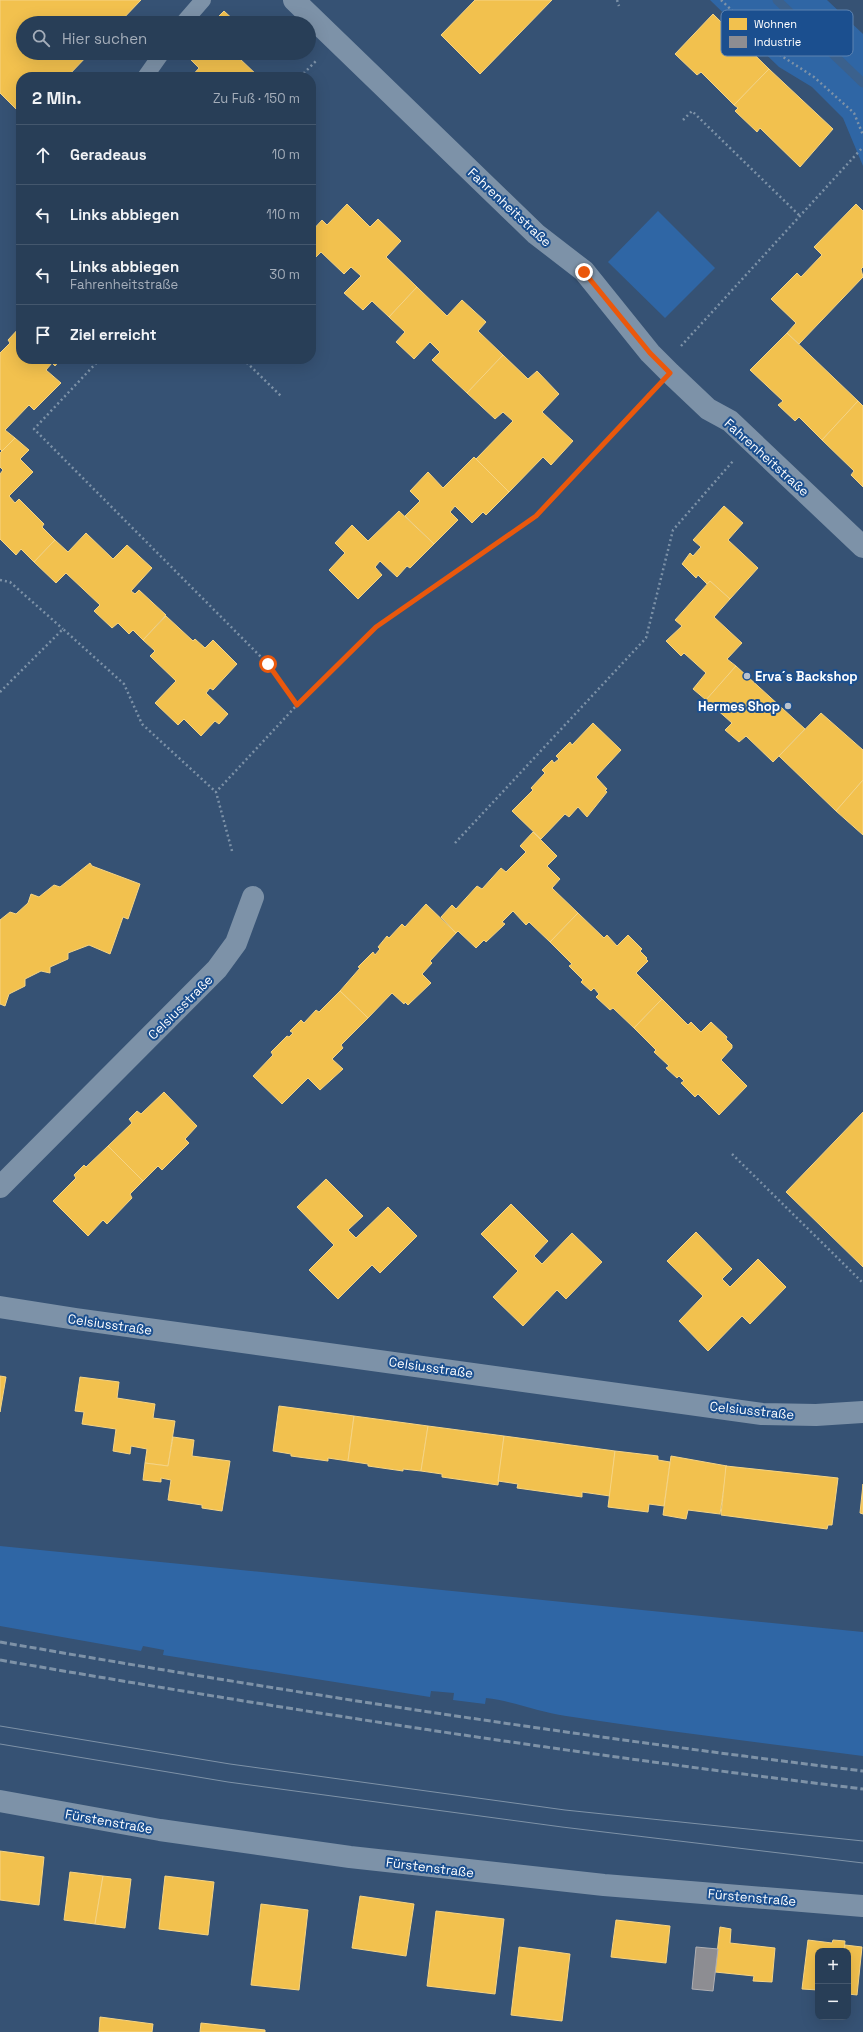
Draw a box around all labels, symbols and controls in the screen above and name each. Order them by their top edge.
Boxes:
legend [721,10,853,56]
search box [16,16,316,60]
text: Wohnen [754,17,797,31]
icon: search [30,27,52,49]
text: Hier suchen [62,29,147,48]
text: Industrie [754,35,801,49]
text: 2 Min. [32,87,81,109]
text: Zu Fuß · 150 m [213,90,300,107]
icon: ahead [32,144,54,166]
text: Geradeaus [70,145,147,164]
text: 10 m [272,146,300,163]
street label: Fahrenheitstraße [464,164,555,250]
icon: left [32,204,54,226]
text: Links abbiegen [70,205,179,224]
text: 110 m [266,206,300,223]
text: Links abbiegen [70,257,179,276]
route end [575,263,593,281]
icon: left [32,264,54,286]
text: 30 m [269,266,300,283]
text: Fahrenheitstraße [70,276,178,293]
icon: arrive [32,324,54,346]
text: Ziel erreicht [70,325,157,344]
street label: Fahrenheitstraße [721,415,813,500]
route start [259,655,277,673]
place label: Erva´s Backshop [755,668,858,685]
marker: Erva´s Backshop [742,671,752,681]
place label: Hermes Shop [698,698,780,715]
marker: Hermes Shop [783,701,793,711]
street label: Celsiusstraße [144,971,216,1043]
street label: Celsiusstraße [67,1310,153,1339]
street label: Celsiusstraße [388,1353,474,1382]
street label: Celsiusstraße [709,1398,795,1423]
street label: Fürstenstraße [64,1805,154,1838]
street label: Fürstenstraße [385,1854,475,1881]
street label: Fürstenstraße [707,1885,797,1910]
map controls [815,1948,851,2020]
button: + [815,1948,851,1984]
button: − [815,1984,851,2020]

